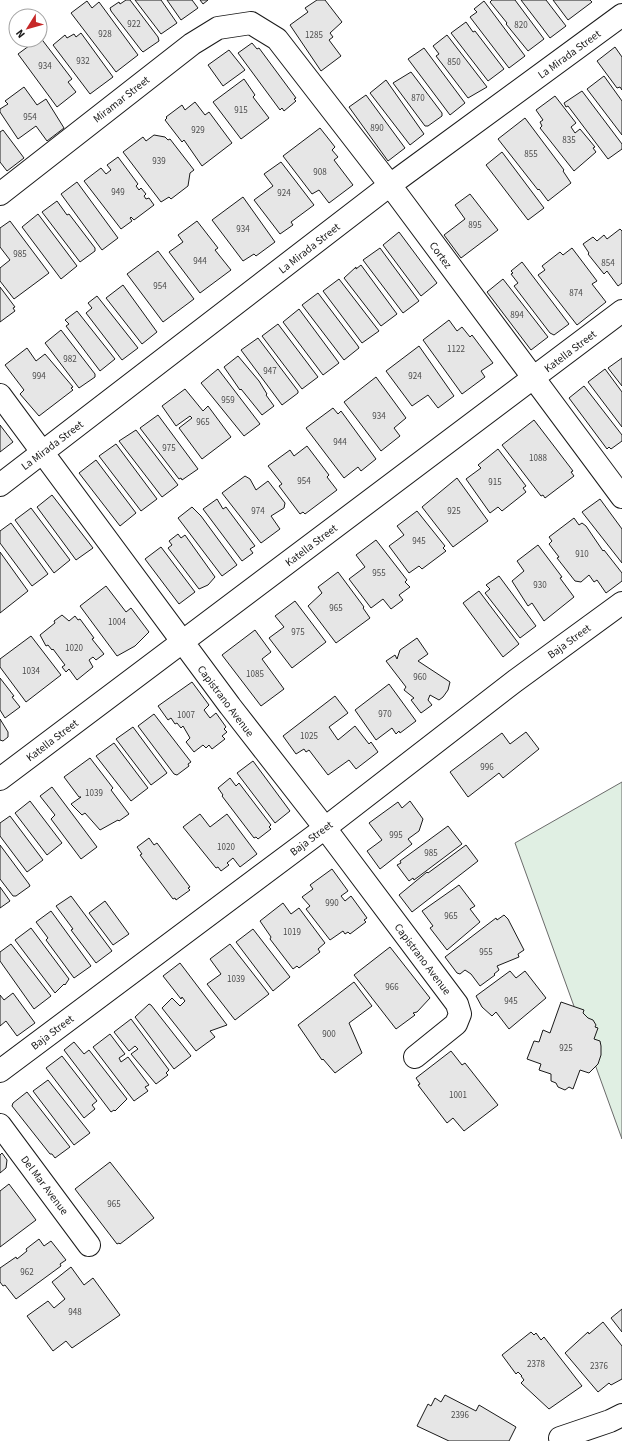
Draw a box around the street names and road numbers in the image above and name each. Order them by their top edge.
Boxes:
street label: La Mirada Street [535,26,604,82]
street label: Miramar Street [90,72,153,126]
street label: La Mirada Street [275,219,343,277]
street label: Cortez [426,239,456,272]
street label: Katella Street [541,327,600,376]
street label: La Mirada Street [18,417,87,474]
street label: Katella Street [282,521,341,570]
street label: Baja Street [545,620,594,662]
street label: Capistrano Avenue [194,662,258,741]
street label: Katella Street [23,716,82,765]
street label: Baja Street [287,817,336,859]
street label: Capistrano Avenue [391,920,455,999]
street label: Baja Street [28,1011,77,1053]
street label: Del Mar Avenue [17,1153,72,1218]

